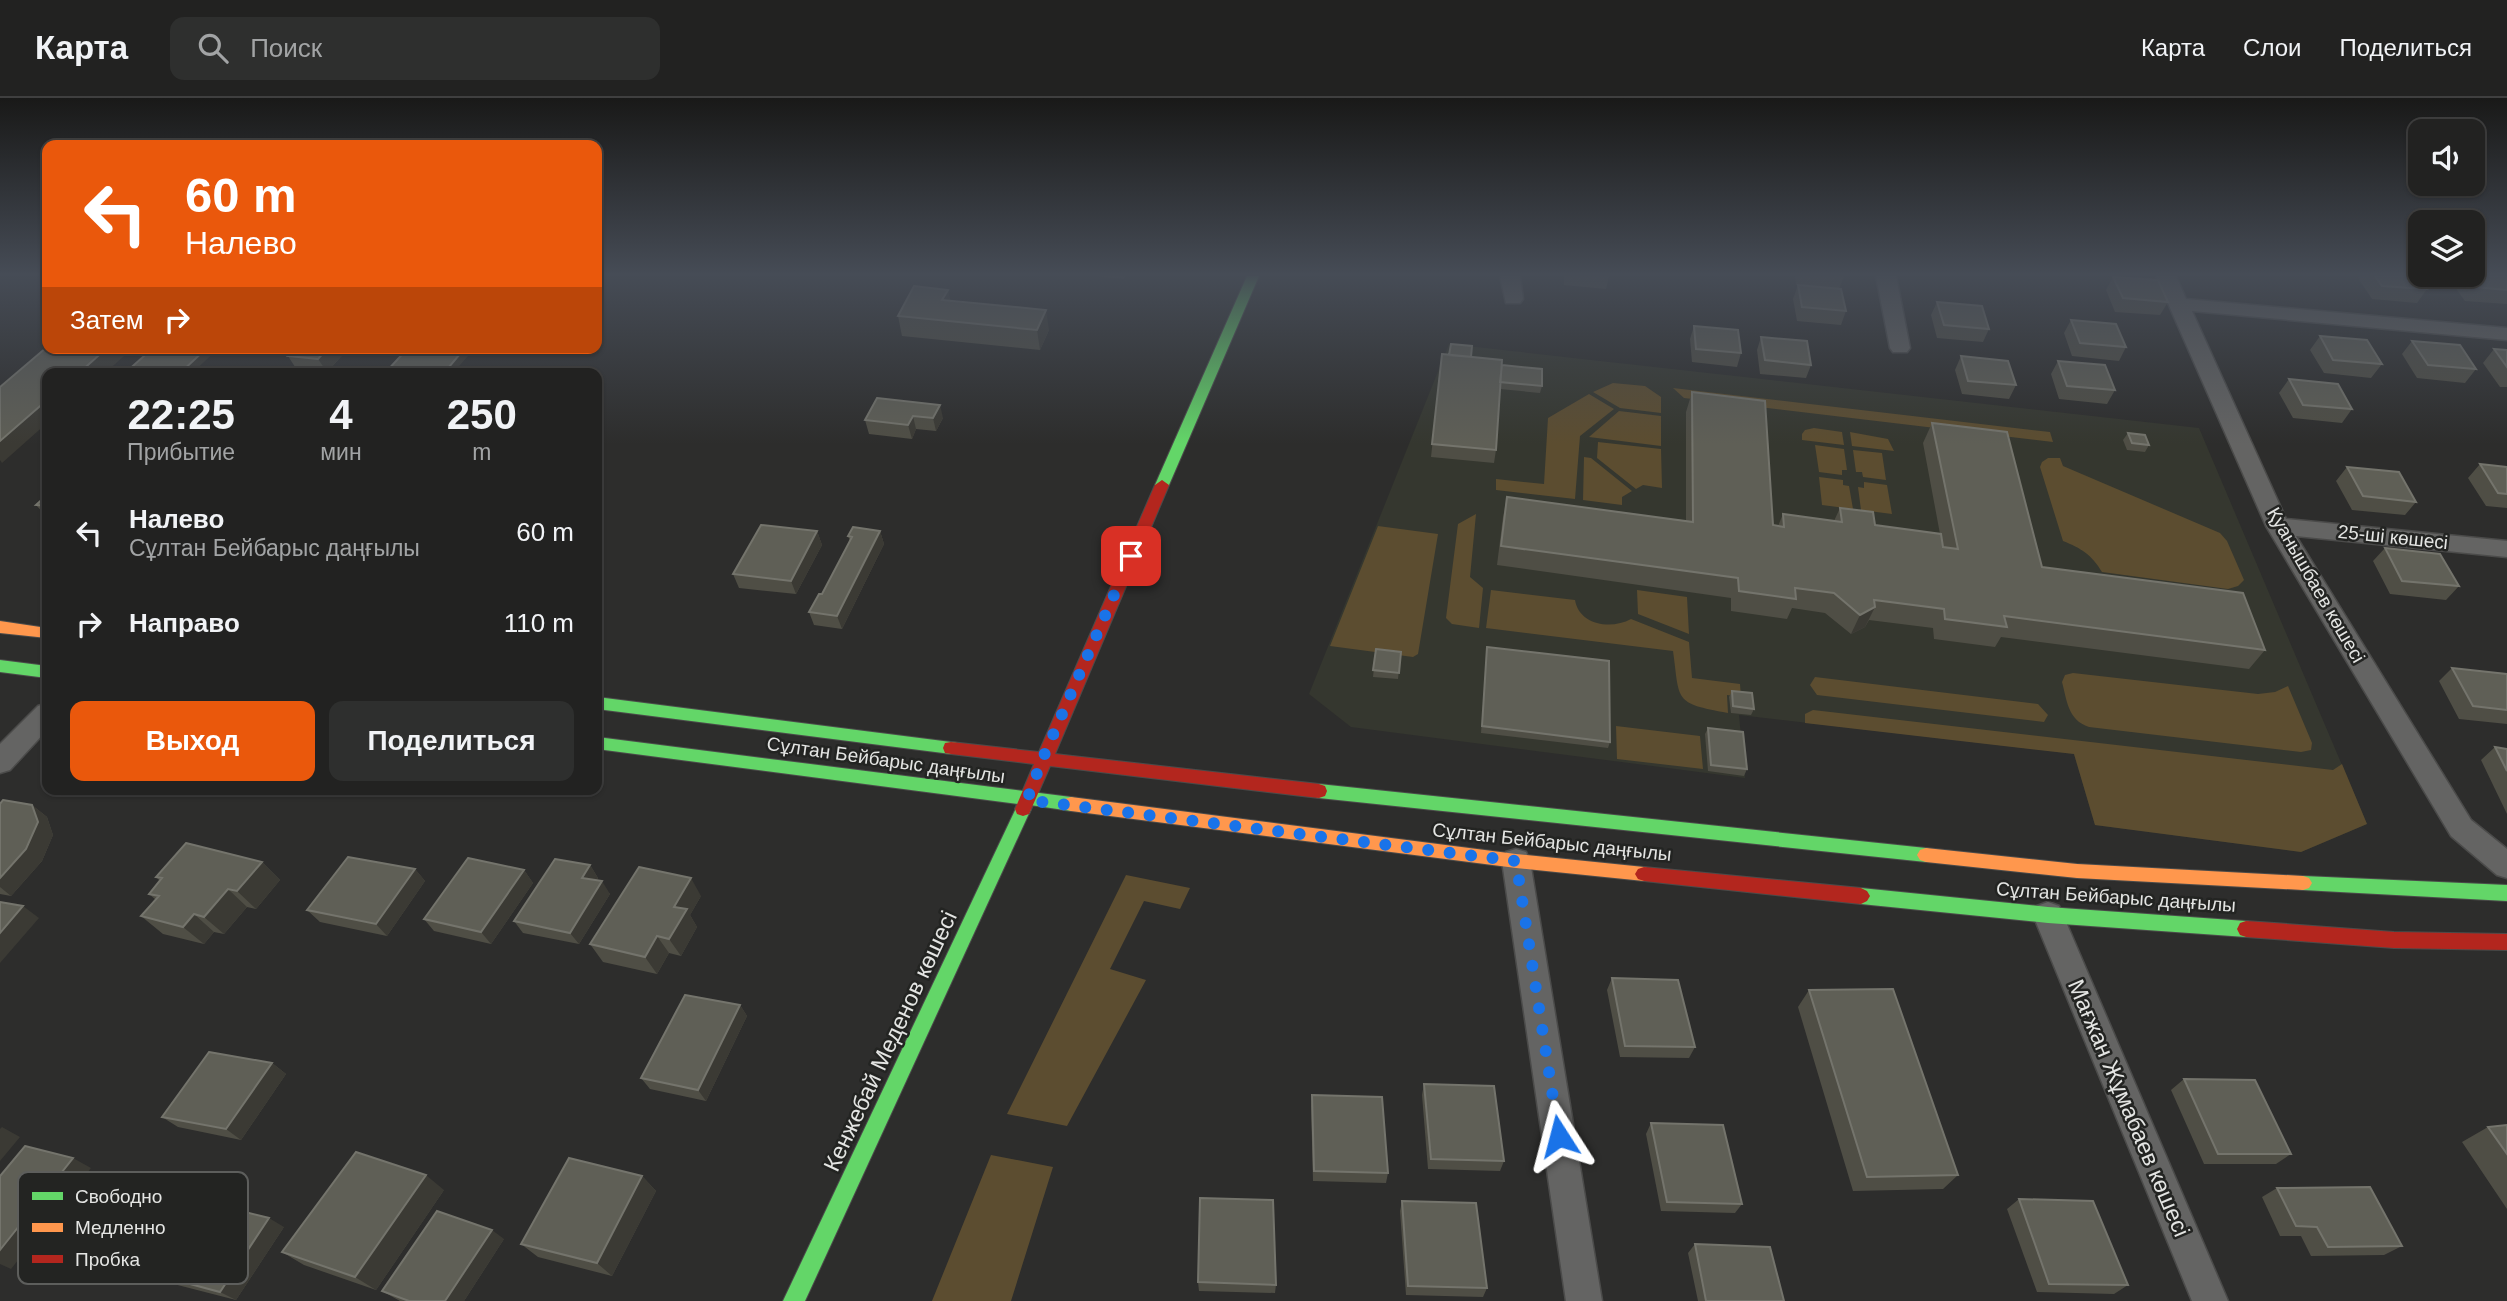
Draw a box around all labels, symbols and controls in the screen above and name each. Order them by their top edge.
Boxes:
search box [170,17,660,80]
text: Карта [35,29,128,66]
icon: search [194,29,232,67]
text: Поиск [250,33,322,63]
text: Карта [2141,34,2205,61]
text: Слои [2243,34,2301,61]
text: Поделиться [2339,34,2472,61]
map controls [2408,119,2485,287]
button: sound [2408,119,2485,196]
icon: left [70,168,161,259]
text: 60 m [185,168,297,222]
button: layers [2408,210,2485,287]
text: Налево [185,225,297,261]
icon: right [158,301,196,339]
text: Затем [70,305,144,335]
text: 22:25 [127,391,235,438]
text: 4 [329,391,353,438]
text: 250 [447,391,517,438]
text: Прибытие [127,439,235,465]
text: мин [320,439,362,465]
text: m [472,439,491,465]
text: Налево [129,504,224,534]
street label: Қуанышбаев көшесі [2263,504,2369,666]
icon: left [70,514,108,552]
text: 60 m [516,517,574,547]
street label: 25-ші көшесі [2337,521,2449,553]
pin [1101,526,1161,586]
text: Сұлтан Бейбарыс даңғылы [129,535,420,561]
icon: arrive [1112,537,1150,575]
icon: right [70,605,108,643]
text: Направо [129,608,240,638]
text: 110 m [504,608,574,638]
button: Выход [70,701,315,781]
button: Поделиться [329,701,574,781]
street label: Сұлтан Бейбарыс даңғылы [766,733,1006,787]
street label: Сұлтан Бейбарыс даңғылы [1431,819,1673,865]
street label: Сұлтан Бейбарыс даңғылы [1995,878,2237,916]
street label: Кенжебай Меденов көшесі [818,907,962,1175]
street label: Мағжан Жұмабаев көшесі [2063,976,2195,1240]
position arrow [1522,1099,1596,1173]
legend [18,1172,248,1284]
text: Свободно [75,1186,162,1207]
text: Медленно [75,1217,165,1238]
text: Пробка [75,1249,140,1270]

